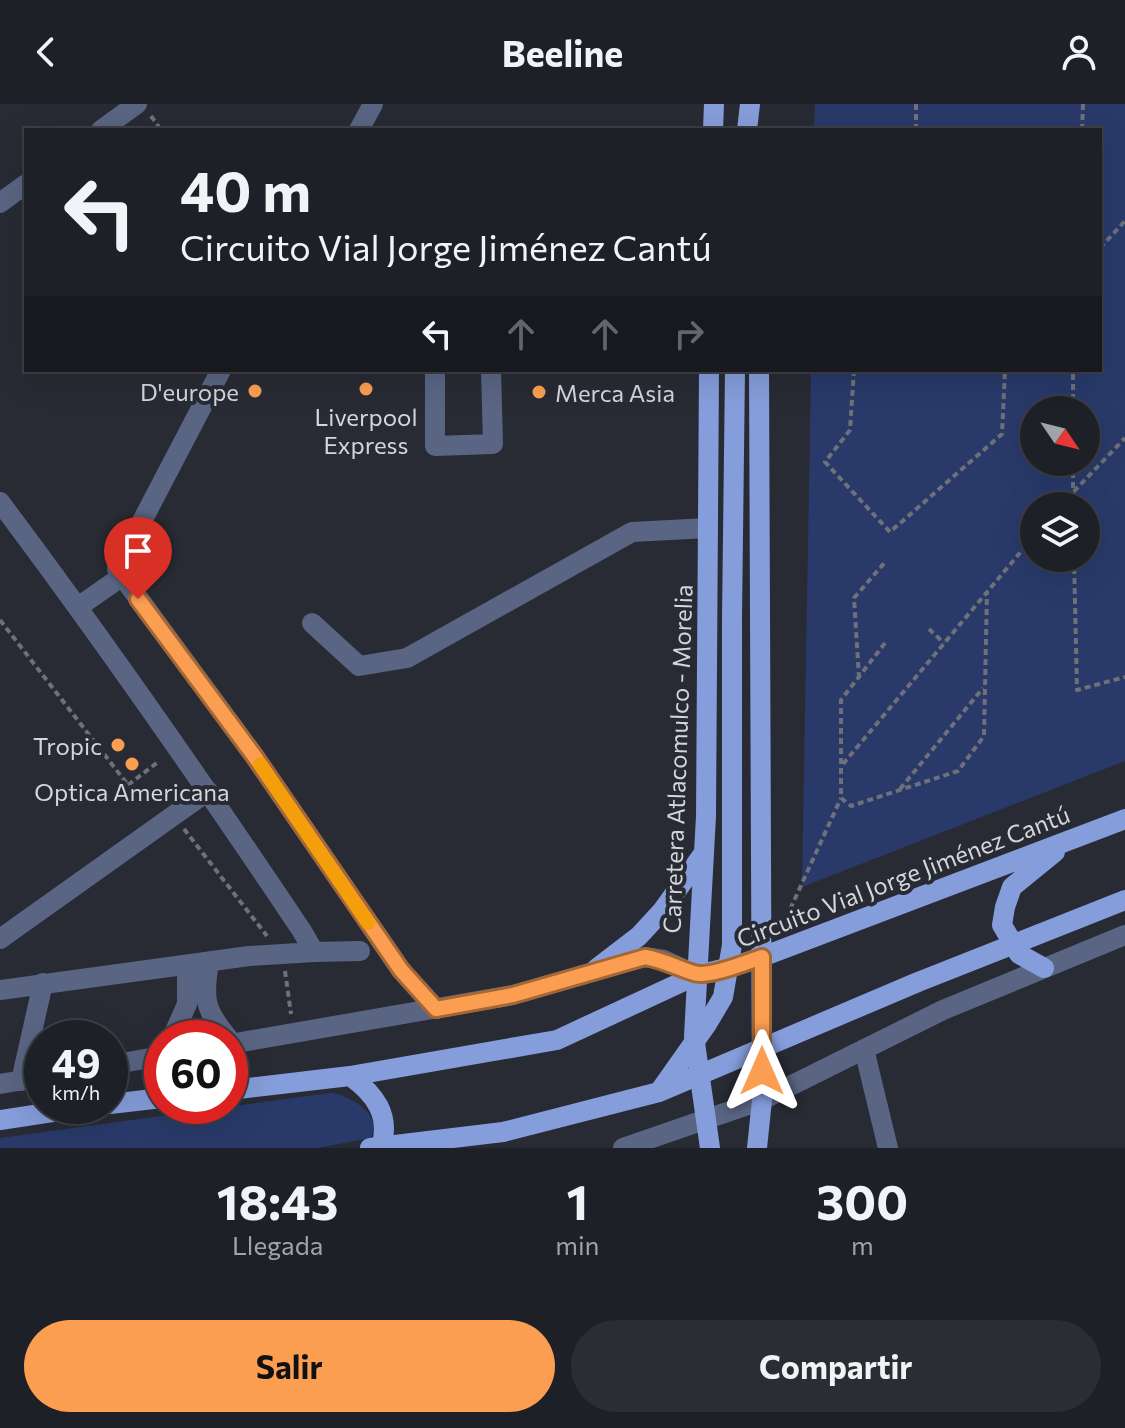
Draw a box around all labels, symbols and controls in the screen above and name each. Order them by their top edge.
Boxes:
icon: back [24,30,68,74]
text: Beeline [502,30,623,74]
icon: person [1057,30,1101,74]
text: 40 m [180,155,311,224]
icon: left [48,160,152,264]
text: Circuito Vial Jorge Jiménez Cantú [180,224,711,268]
icon: left [415,312,459,356]
icon: ahead [499,312,543,356]
icon: ahead [583,312,627,356]
icon: right [667,312,711,356]
place label: D'europe [140,377,239,406]
place label: Merca Asia [555,378,675,407]
marker: Liverpool Express [357,380,375,398]
marker: D'europe [246,382,264,400]
marker: Merca Asia [530,383,548,401]
north arrow [1020,396,1100,476]
map controls [1020,396,1100,572]
place label: Liverpool Express [314,402,418,459]
button: layers [1020,492,1100,572]
pin [104,517,172,599]
icon: arrive [116,529,160,573]
street label: Carretera Atlacomulco - Morelia [656,584,698,934]
place label: Tropic [33,731,102,760]
marker: Tropic [109,736,127,754]
marker: Optica Americana [123,755,141,773]
place label: Optica Americana [34,777,230,806]
street label: Circuito Vial Jorge Jiménez Cantú [732,799,1074,953]
speed limit sign: 60 [144,1020,248,1124]
position arrow [720,1029,804,1113]
text: 49 [51,1037,101,1086]
text: km/h [52,1080,100,1104]
text: 18:43 [217,1171,338,1230]
text: 1 [567,1171,588,1230]
text: 300 [816,1171,908,1230]
text: Llegada [232,1229,323,1260]
text: min [555,1229,600,1260]
text: m [851,1229,874,1260]
button: Salir [24,1320,555,1412]
button: Compartir [571,1320,1101,1412]

